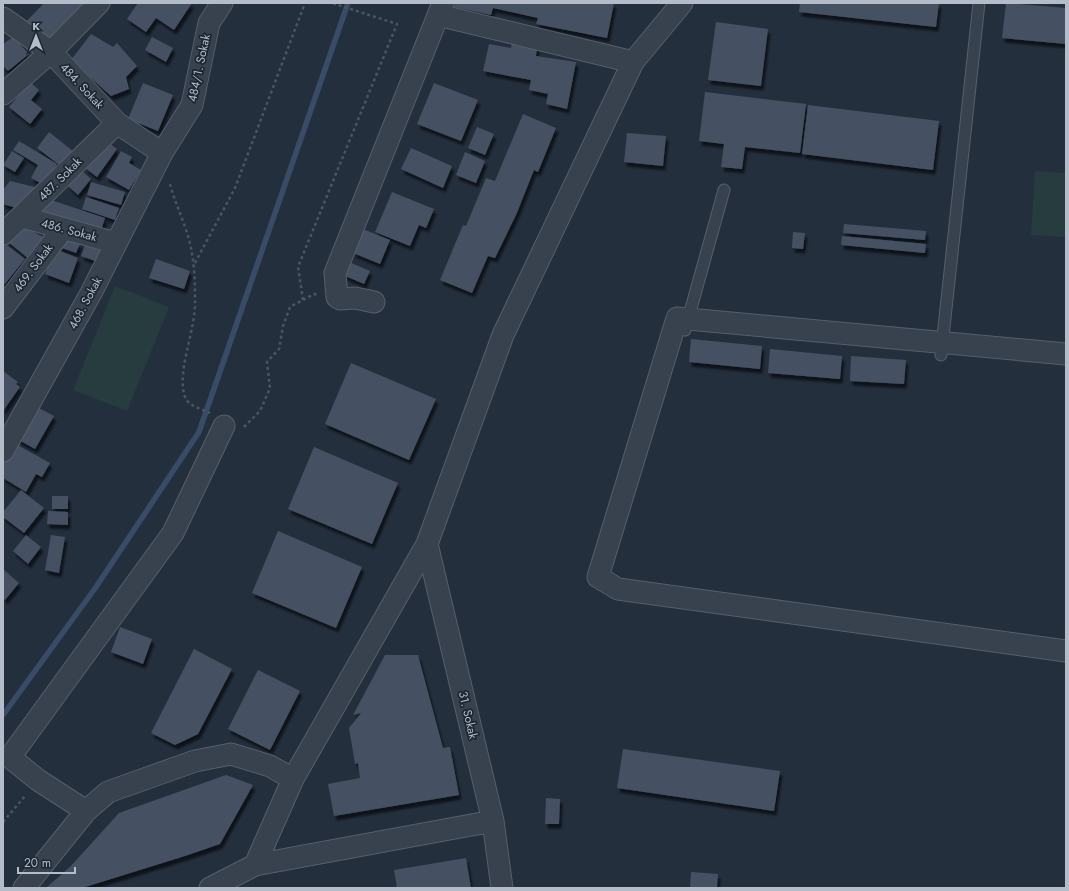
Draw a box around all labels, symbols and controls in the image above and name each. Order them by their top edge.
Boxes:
north arrow [16,16,56,56]
text: K [32,18,40,34]
street label: 484/1. Sokak [183,32,215,104]
street label: 484. Sokak [56,59,109,114]
street label: 487. Sokak [34,153,86,205]
street label: 486. Sokak [39,214,100,246]
street label: 469. Sokak [9,239,58,296]
street label: 468. Sokak [64,273,107,332]
street label: 31. Sokak [454,689,482,741]
scale bar [18,849,75,875]
text: 20 m [24,854,51,872]

